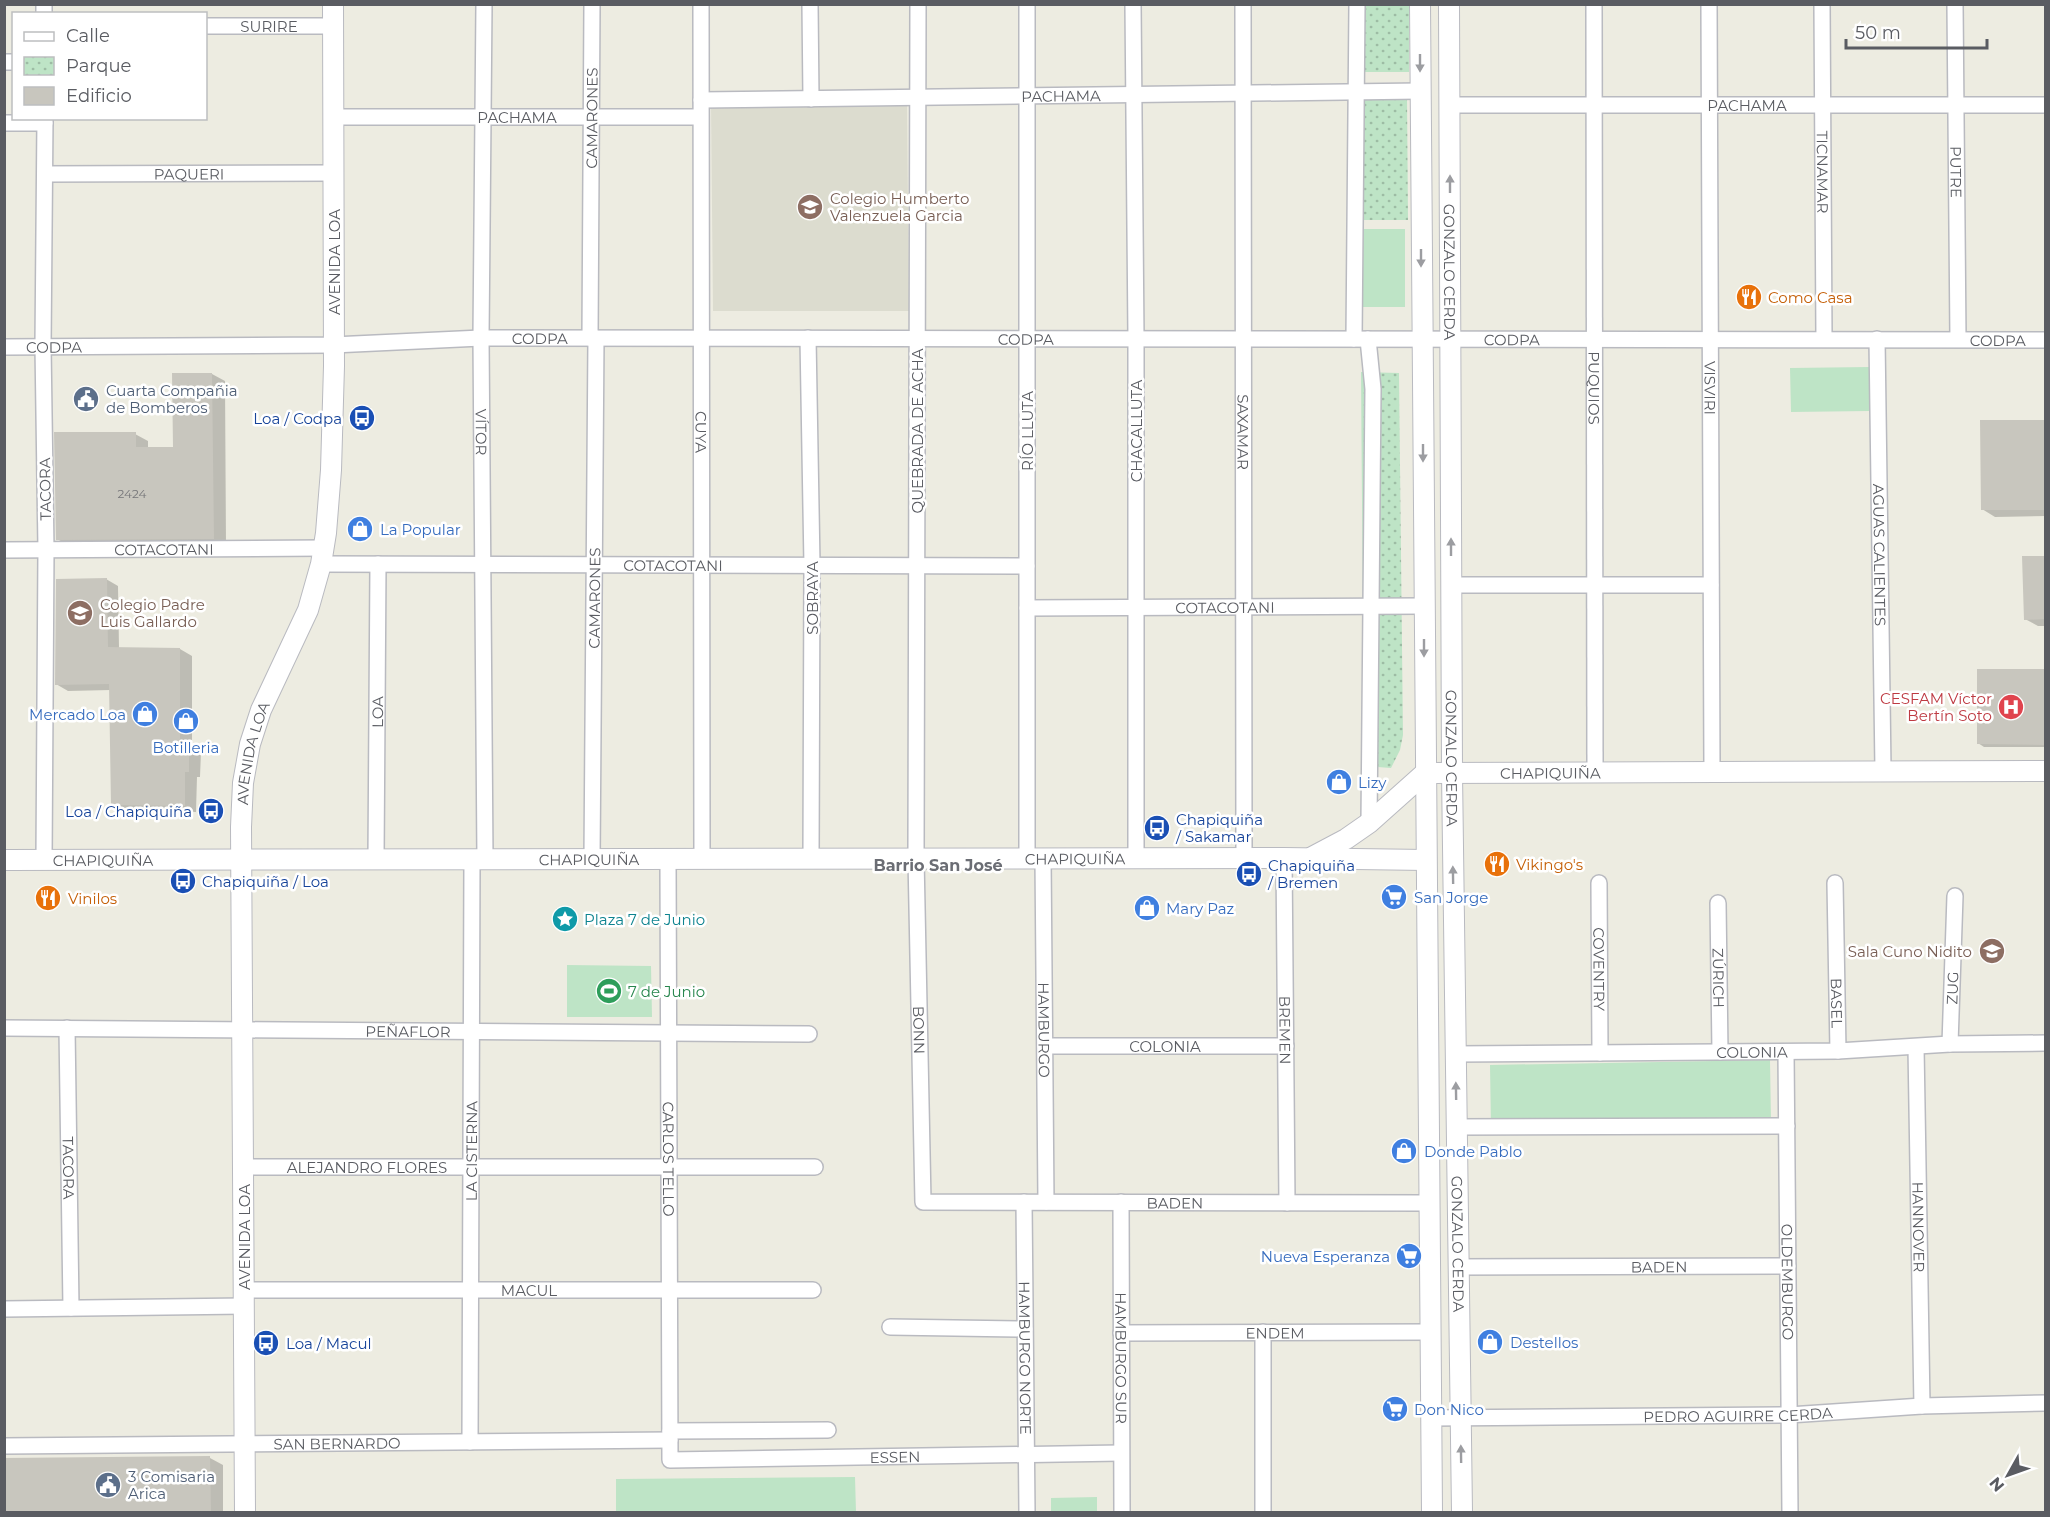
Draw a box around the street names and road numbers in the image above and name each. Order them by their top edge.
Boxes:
street label: SURIRE [240,17,298,36]
street label: CAMARONES [582,67,601,169]
street label: PACHAMA [1021,85,1101,105]
street label: PACHAMA [1707,96,1787,115]
street label: PACHAMA [477,108,557,127]
street label: TICNAMAR [1813,131,1833,214]
street label: PUTRE [1947,146,1966,198]
street label: PAQUERI [154,164,224,183]
street label: GONZALO CERDA [1440,204,1460,341]
street label: AVENIDA LOA [325,209,344,315]
street label: CODPA [512,329,568,348]
street label: CODPA [998,329,1054,348]
street label: CODPA [1484,330,1540,349]
street label: CODPA [1970,330,2026,349]
street label: CODPA [26,337,82,356]
street label: QUEBRADA DE ACHA [908,348,927,513]
street label: PUQUIOS [1585,351,1604,425]
street label: VISVIRI [1701,361,1720,415]
street label: CHACALLUTA [1127,379,1146,482]
street label: RÍO LLUTA [1018,391,1037,471]
street label: SAXAMAR [1234,394,1253,470]
street label: VÍTOR [472,409,491,456]
street label: CUYA [692,411,711,453]
street label: TACORA [35,457,55,521]
street label: AGUAS CALIENTES [1870,484,1890,626]
street label: COTACOTANI [114,539,214,559]
street label: CAMARONES [584,547,604,649]
street label: COTACOTANI [623,555,723,575]
street label: SOBRAYA [803,561,822,635]
street label: COTACOTANI [1175,597,1275,617]
street label: GONZALO CERDA [1442,690,1462,827]
street label: LOA [367,696,387,728]
street label: AVENIDA LOA [233,698,273,805]
street label: CHAPIQUIÑA [1500,763,1601,782]
street label: CHAPIQUIÑA [1025,849,1126,868]
street label: CHAPIQUIÑA [53,850,154,869]
street label: CHAPIQUIÑA [539,850,640,869]
street label: COVENTRY [1590,927,1609,1011]
street label: ZÚRICH [1709,948,1729,1008]
street label: ZUG [1942,971,1962,1005]
street label: BASEL [1827,978,1847,1028]
street label: HAMBURGO [1035,982,1054,1078]
street label: BREMEN [1276,996,1295,1064]
street label: BONN [910,1006,929,1054]
street label: PEÑAFLOR [365,1021,451,1041]
street label: COLONIA [1129,1037,1201,1056]
street label: COLONIA [1716,1042,1788,1061]
street label: LA CISTERNA [461,1101,481,1201]
street label: CARLOS TELLO [659,1101,679,1217]
street label: TACORA [59,1136,79,1200]
street label: ALEJANDRO FLORES [287,1158,447,1177]
street label: GONZALO CERDA [1448,1175,1469,1313]
street label: HANNOVER [1909,1181,1929,1273]
street label: AVENIDA LOA [235,1184,254,1290]
street label: BADEN [1147,1193,1203,1212]
street label: OLDEMBURGO [1778,1224,1798,1340]
street label: BADEN [1631,1257,1687,1276]
street label: MACUL [501,1281,557,1300]
street label: HAMBURGO NORTE [1015,1281,1036,1435]
street label: HAMBURGO SUR [1112,1292,1131,1424]
street label: ENDEM [1245,1323,1305,1342]
street label: PEDRO AGUIRRE CERDA [1643,1403,1833,1426]
street label: SAN BERNARDO [273,1433,401,1453]
street label: ESSEN [869,1447,920,1466]

